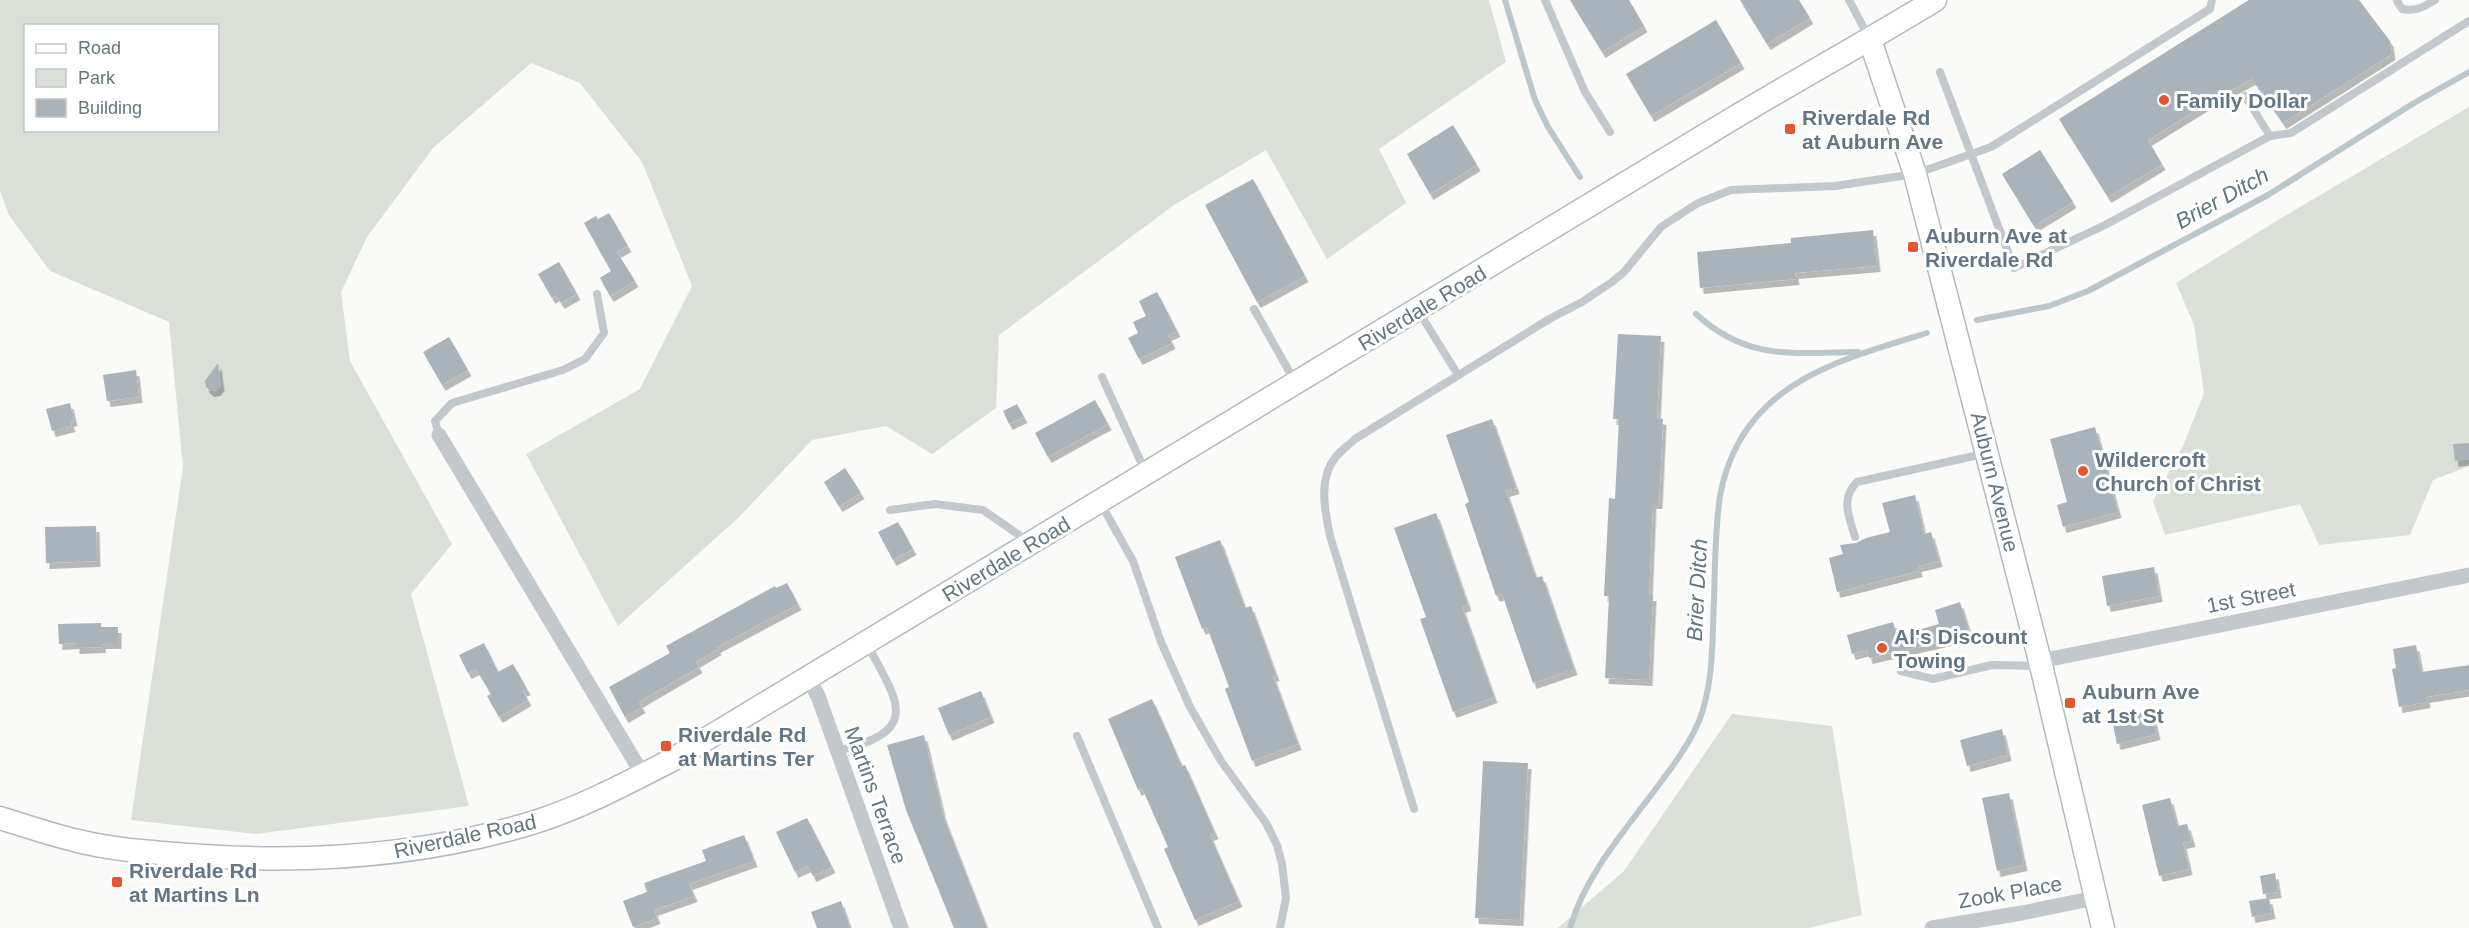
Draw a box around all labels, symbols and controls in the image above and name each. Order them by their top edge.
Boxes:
legend [24,24,219,132]
text: Road [78,38,121,58]
text: Park [78,68,116,88]
place label: Family Dollar [2176,89,2308,112]
marker: Family Dollar [2157,93,2171,107]
text: Building [78,98,142,118]
place label: Riverdale Rd at Auburn Ave [1802,106,1943,153]
marker: Riverdale Rd at Auburn Ave [1783,122,1797,136]
water label: Brier Ditch [2171,162,2273,234]
place label: Auburn Ave at Riverdale Rd [1925,224,2067,271]
marker: Auburn Ave at Riverdale Rd [1906,240,1920,254]
street label: Riverdale Road [1354,261,1490,355]
street label: Auburn Avenue [1967,410,2023,554]
place label: Wildercroft Church of Christ [2095,448,2261,495]
marker: Wildercroft Church of Christ [2076,464,2090,478]
street label: Riverdale Road [938,512,1074,606]
water label: Brier Ditch [1682,538,1712,642]
street label: 1st Street [2205,577,2297,617]
place label: Al's Discount Towing [1894,625,2027,672]
marker: Al's Discount Towing [1875,641,1889,655]
place label: Auburn Ave at 1st St [2082,680,2199,727]
marker: Auburn Ave at 1st St [2063,696,2077,710]
place label: Riverdale Rd at Martins Ter [678,723,814,770]
street label: Martins Terrace [841,723,911,867]
marker: Riverdale Rd at Martins Ter [659,739,673,753]
street label: Riverdale Road [392,810,538,862]
place label: Riverdale Rd at Martins Ln [129,859,260,906]
street label: Zook Place [1956,872,2064,912]
marker: Riverdale Rd at Martins Ln [110,875,124,889]

